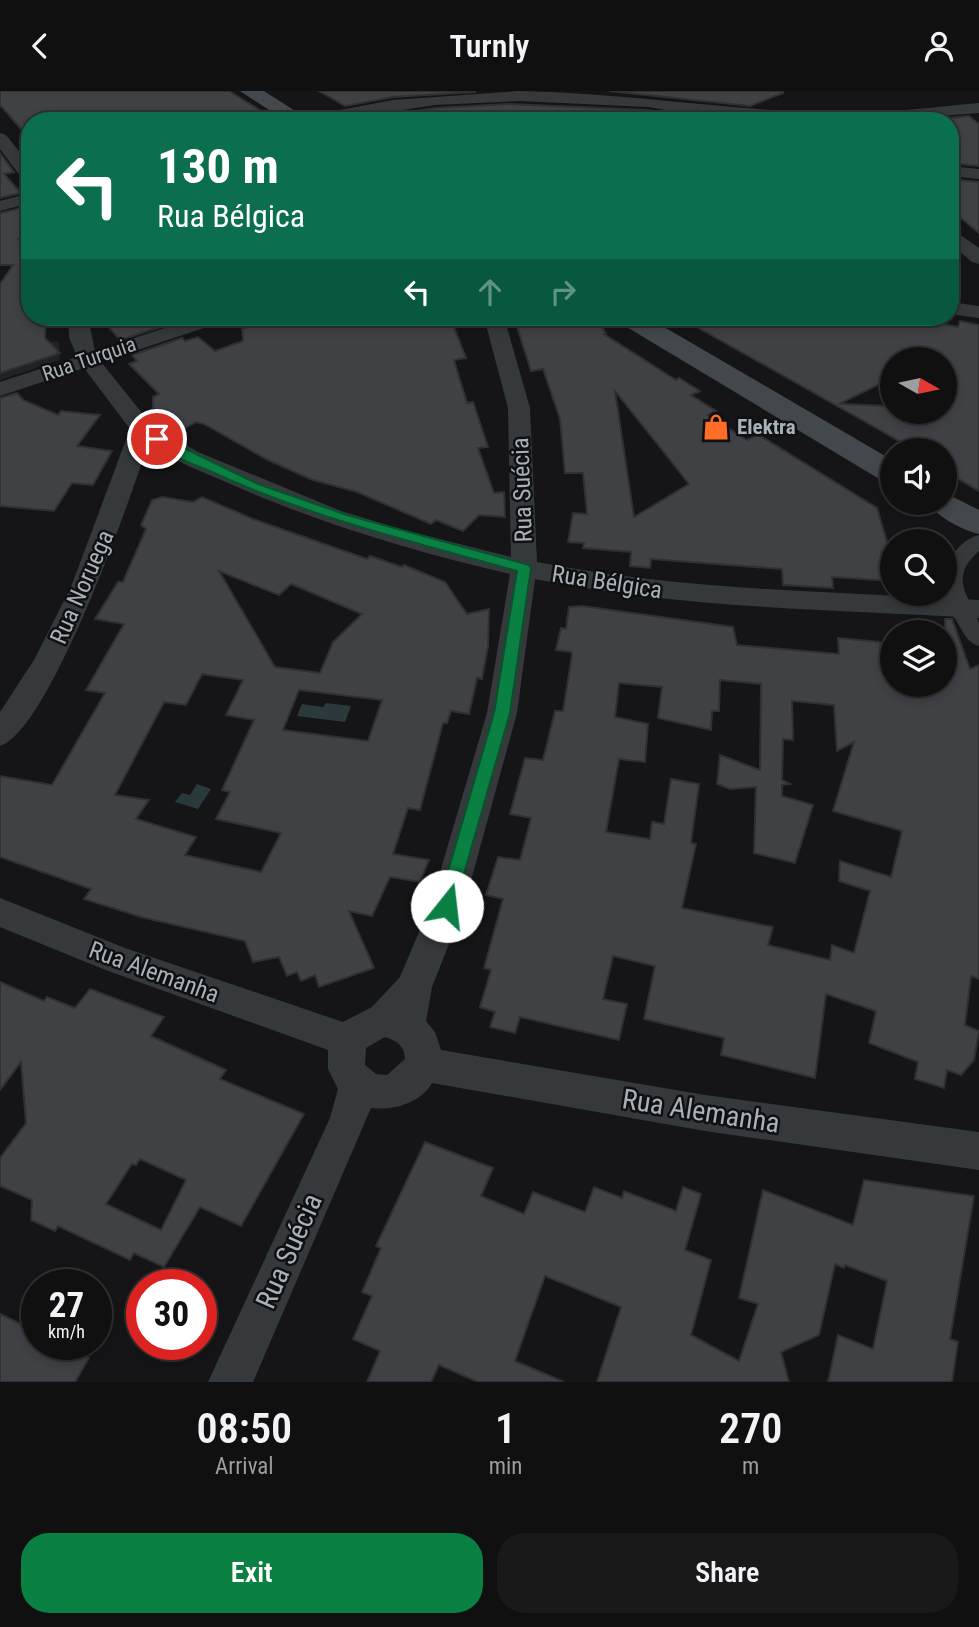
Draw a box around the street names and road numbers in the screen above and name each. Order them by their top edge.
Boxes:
street label: Rua Turquia [39,332,139,386]
street label: Rua Suécia [506,437,538,543]
street label: Rua Noruega [44,526,120,648]
street label: Rua Bélgica [550,559,664,605]
street label: Rua Alemanha [85,936,223,1008]
street label: Rua Alemanha [620,1082,782,1140]
street label: Rua Suécia [249,1188,329,1314]

